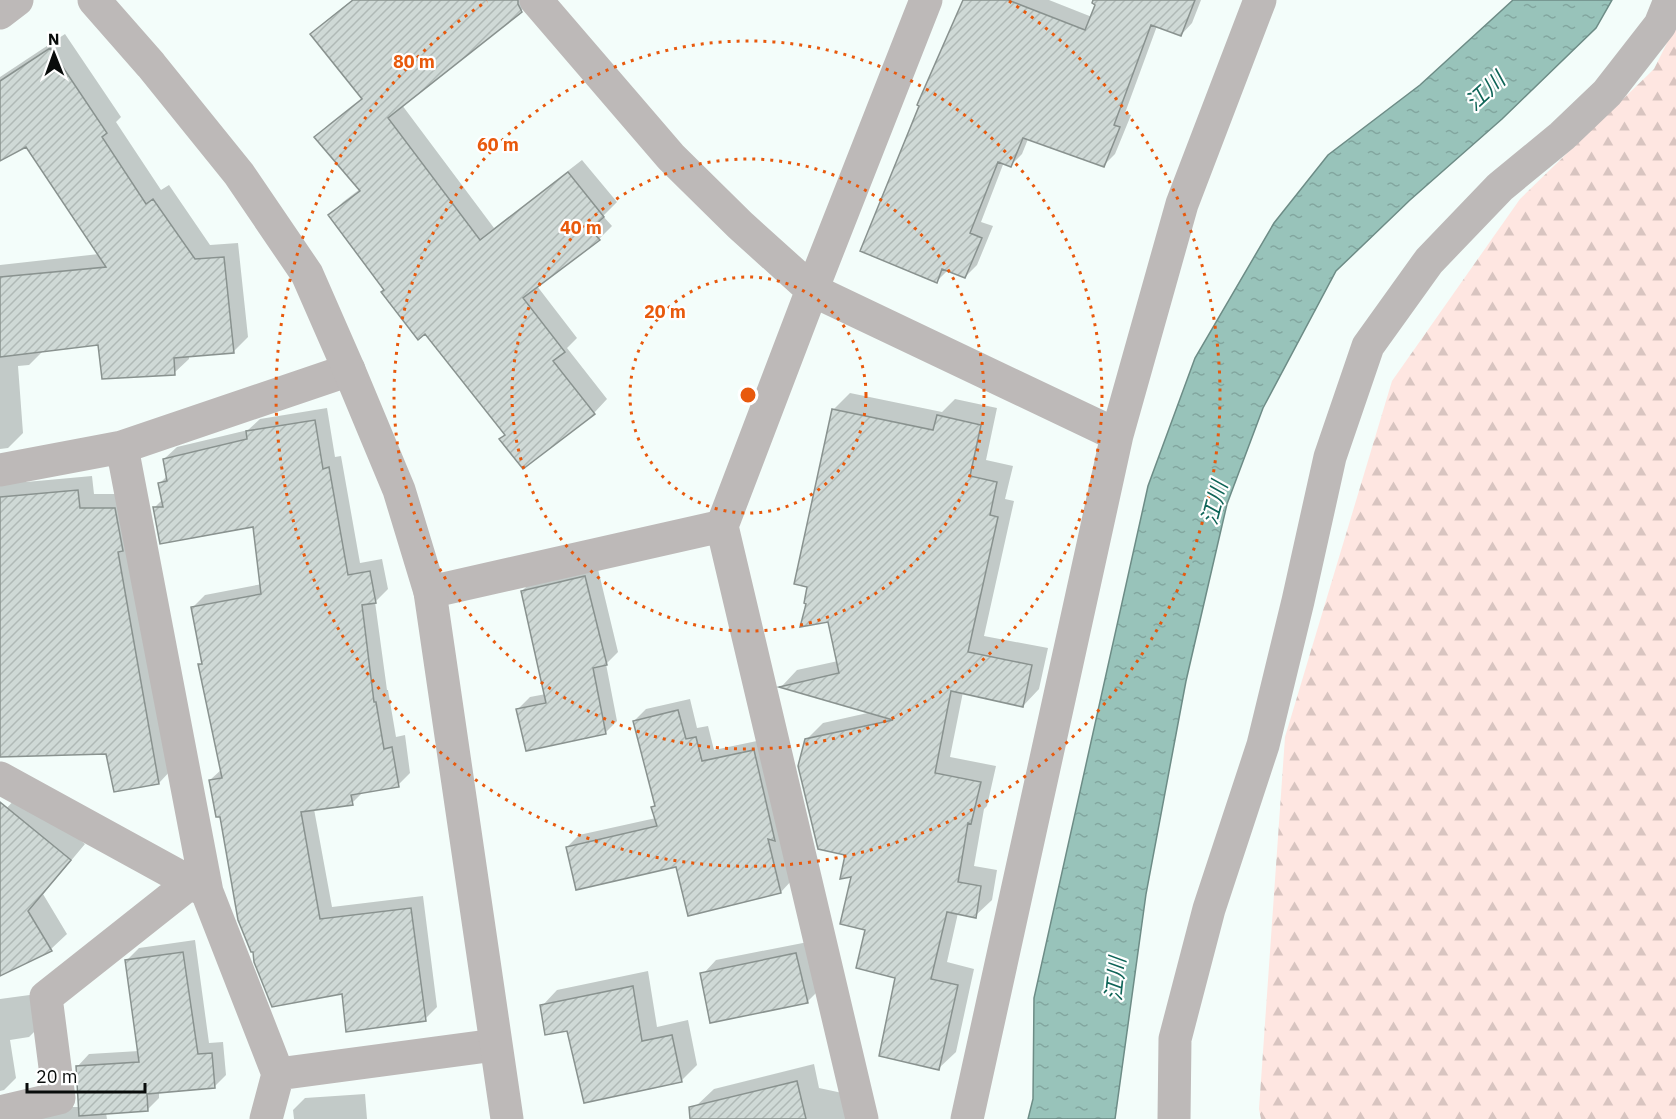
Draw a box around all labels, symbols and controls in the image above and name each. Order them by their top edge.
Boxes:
north arrow [24,24,84,84]
text: N [48,29,60,49]
text: 80 m [393,50,435,73]
water label: 江川 [1459,64,1512,116]
text: 60 m [477,133,519,156]
text: 40 m [560,216,602,239]
text: 20 m [644,300,686,323]
centre of rings [738,385,758,405]
water label: 江川 [1194,476,1234,528]
water label: 江川 [1098,954,1131,1002]
scale bar [27,1056,146,1094]
text: 20 m [36,1065,78,1088]

